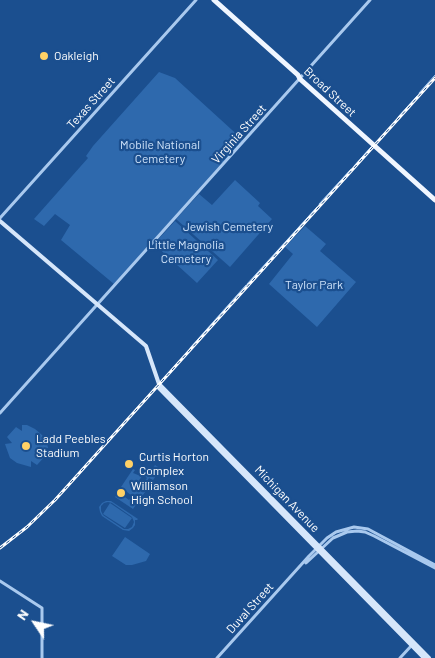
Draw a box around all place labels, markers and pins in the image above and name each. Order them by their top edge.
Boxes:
place label: Oakleigh [54,49,99,63]
marker: Oakleigh [38,50,50,62]
place label: Ladd Peebles Stadium [36,432,106,460]
marker: Ladd Peebles Stadium [20,440,32,452]
place label: Curtis Horton Complex [139,450,209,478]
marker: Curtis Horton Complex [123,458,135,470]
place label: Williamson High School [131,479,193,507]
marker: Williamson High School [115,487,127,499]

